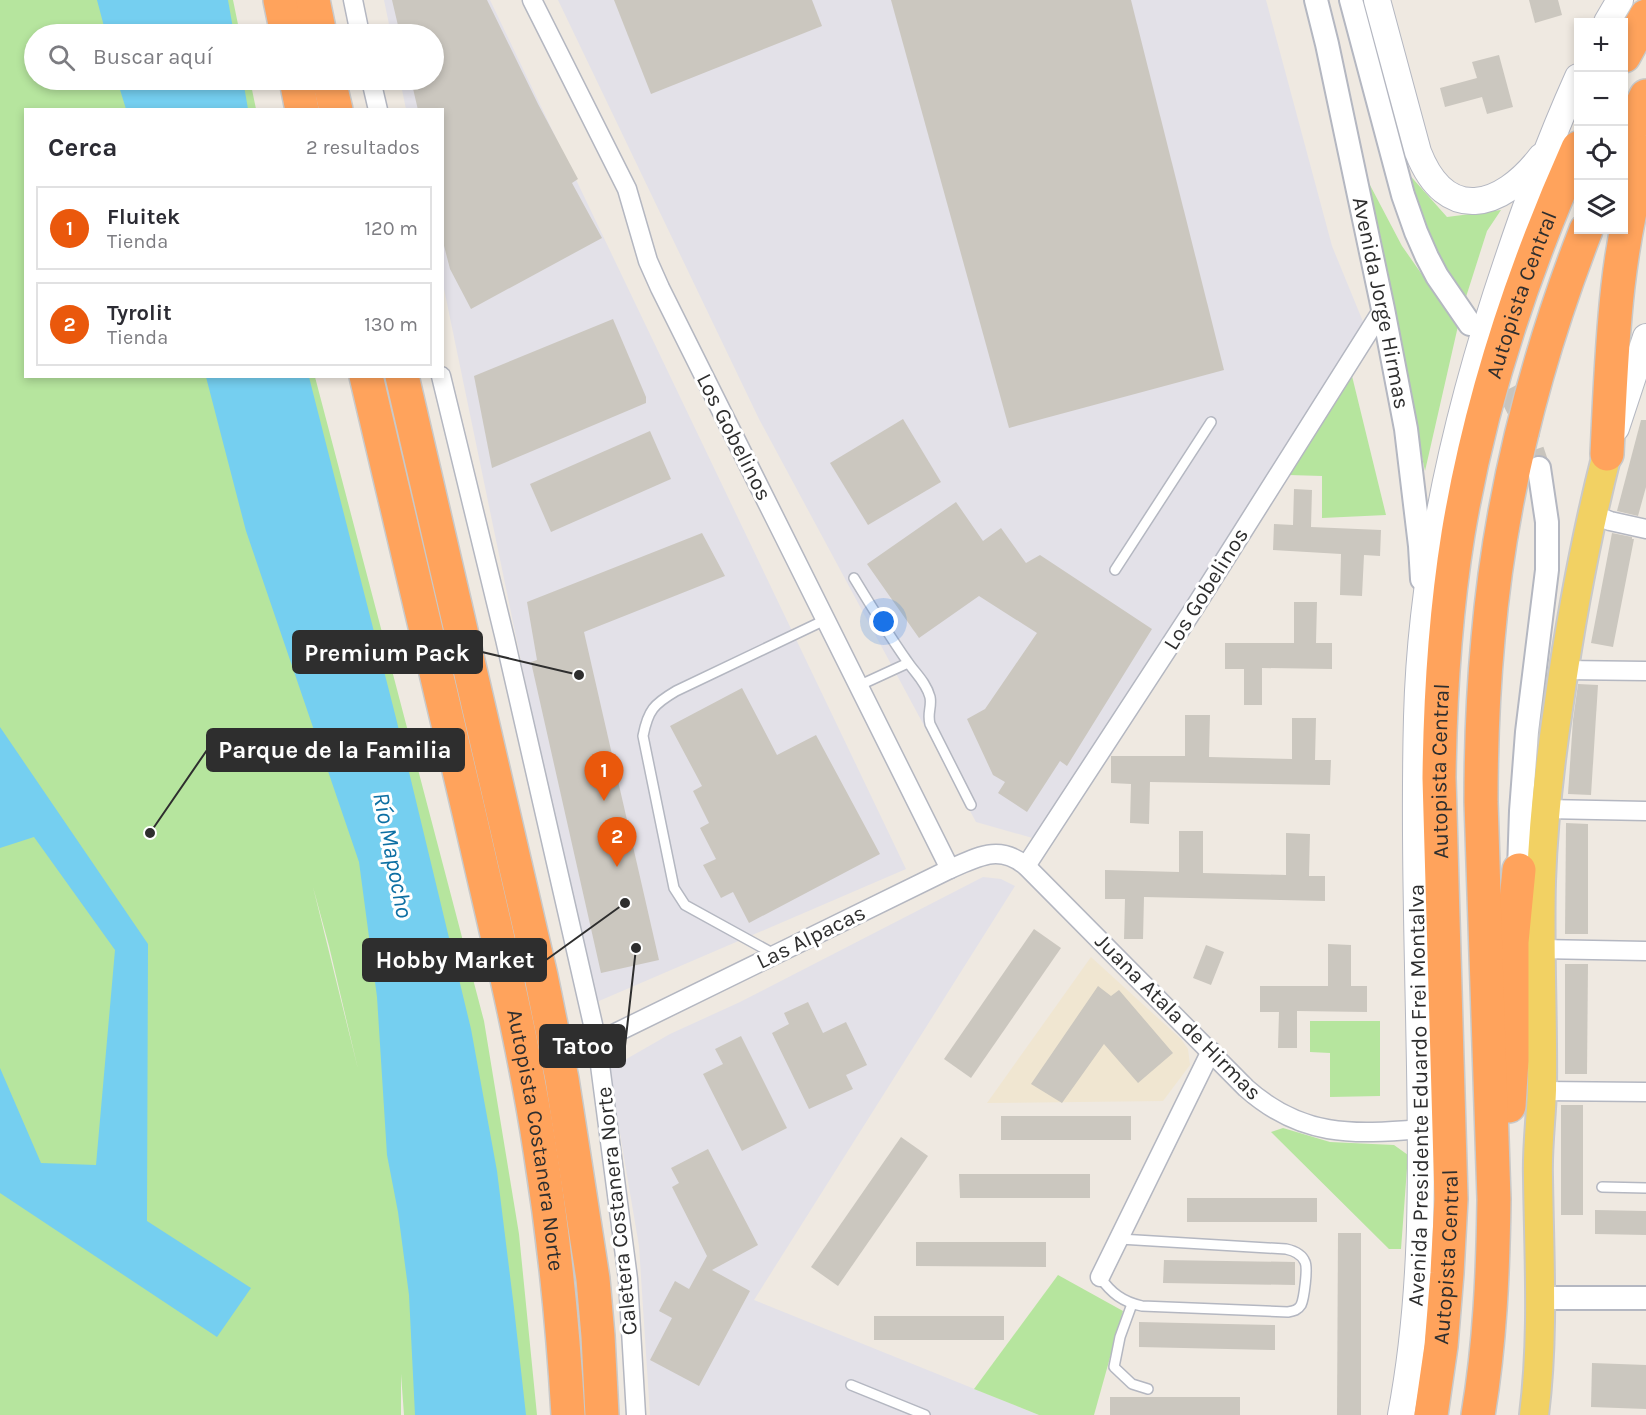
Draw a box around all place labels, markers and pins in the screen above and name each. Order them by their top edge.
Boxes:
callout: Premium Pack [293,631,482,673]
callout: Parque de la Familia [207,729,464,771]
pin: 1 [584,752,624,801]
pin: 2 [598,818,636,867]
callout: Hobby Market [363,939,546,981]
callout: Tatoo [540,1025,625,1067]

